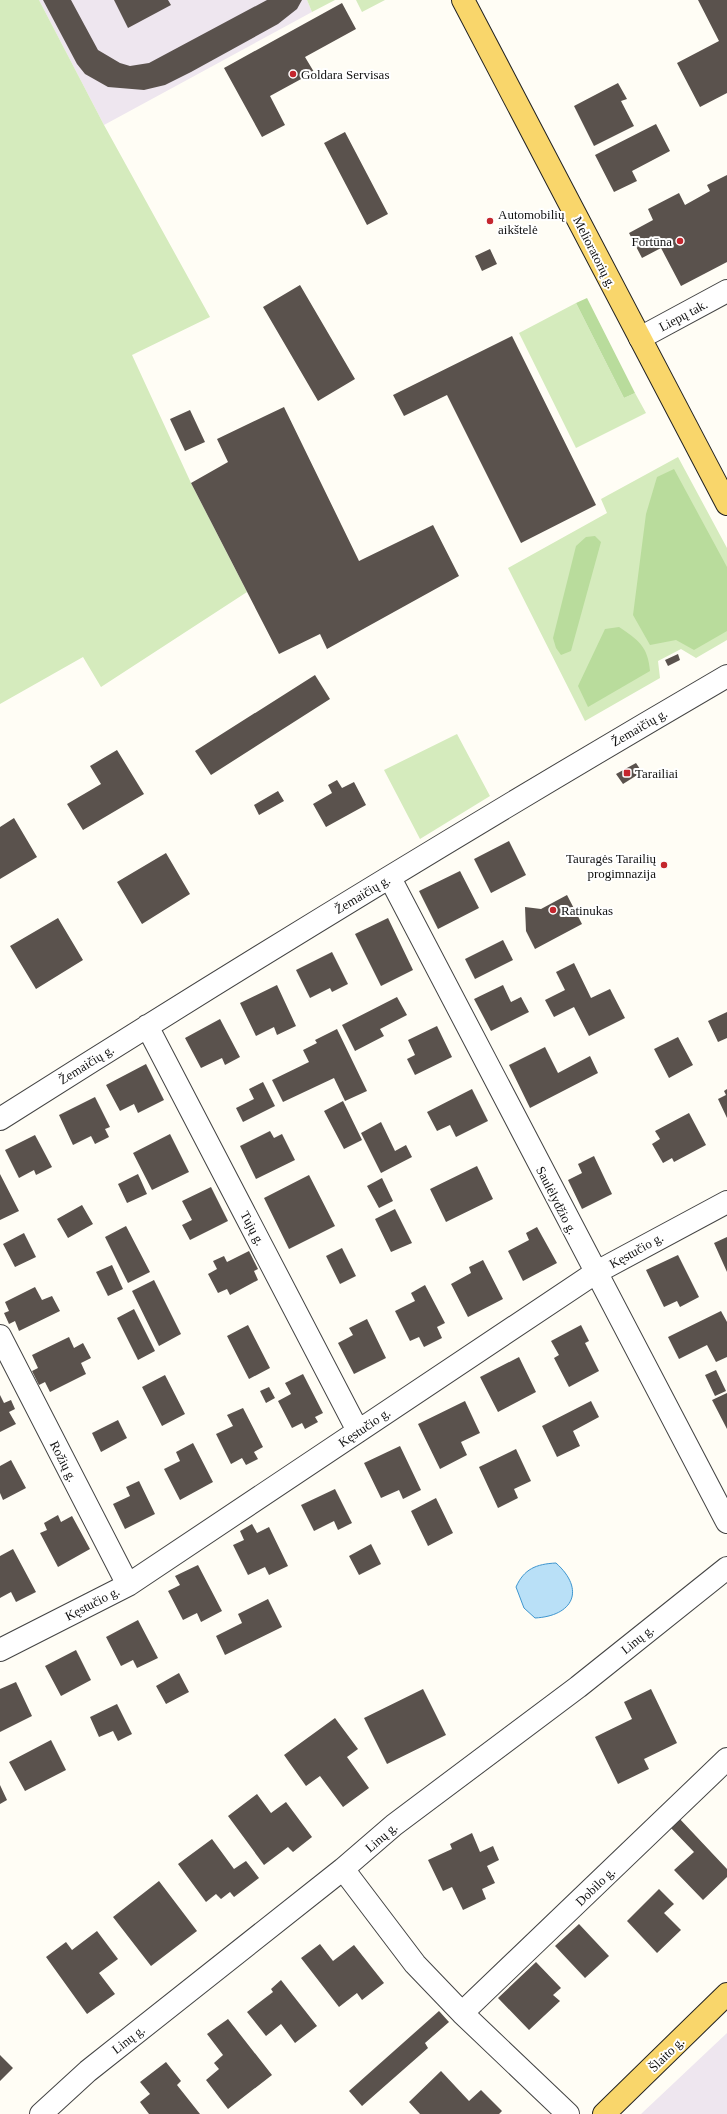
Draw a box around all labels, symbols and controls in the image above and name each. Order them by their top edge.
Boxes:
place label: Goldara Servisas [301,67,389,82]
marker: Goldara Servisas [288,69,298,79]
place label: Automobilių aikštelė [498,207,565,237]
street label: Melioratorių g. [570,214,619,291]
marker: Automobilių aikštelė [485,216,495,226]
place label: Fortūna [632,234,672,249]
marker: Fortūna [675,236,685,246]
street label: Liepų tak. [656,296,710,334]
street label: Žemaičių g. [609,705,670,749]
place label: Tarailiai [635,766,679,781]
marker: Tarailiai [622,768,632,778]
place label: Tauragės Tarailių progimnazija [566,851,657,881]
marker: Tauragės Tarailių progimnazija [659,860,669,870]
street label: Žemaičių g. [332,872,393,917]
place label: Ratinukas [561,903,613,918]
marker: Ratinukas [548,905,558,915]
street label: Žemaičių g. [56,1042,117,1087]
street label: Saulėlydžio g. [533,1164,580,1237]
street label: Tujų g. [237,1208,268,1248]
street label: Kęstučio g. [607,1230,666,1271]
street label: Kęstučio g. [336,1405,393,1450]
street label: Rožių g. [47,1438,80,1484]
street label: Kęstučio g. [62,1583,122,1624]
street label: Linų g. [618,1622,657,1657]
street label: Linų g. [362,1819,400,1855]
street label: Dobilo g. [572,1864,618,1909]
street label: Linų g. [109,2022,148,2057]
street label: Šlaito g. [646,2034,687,2075]

